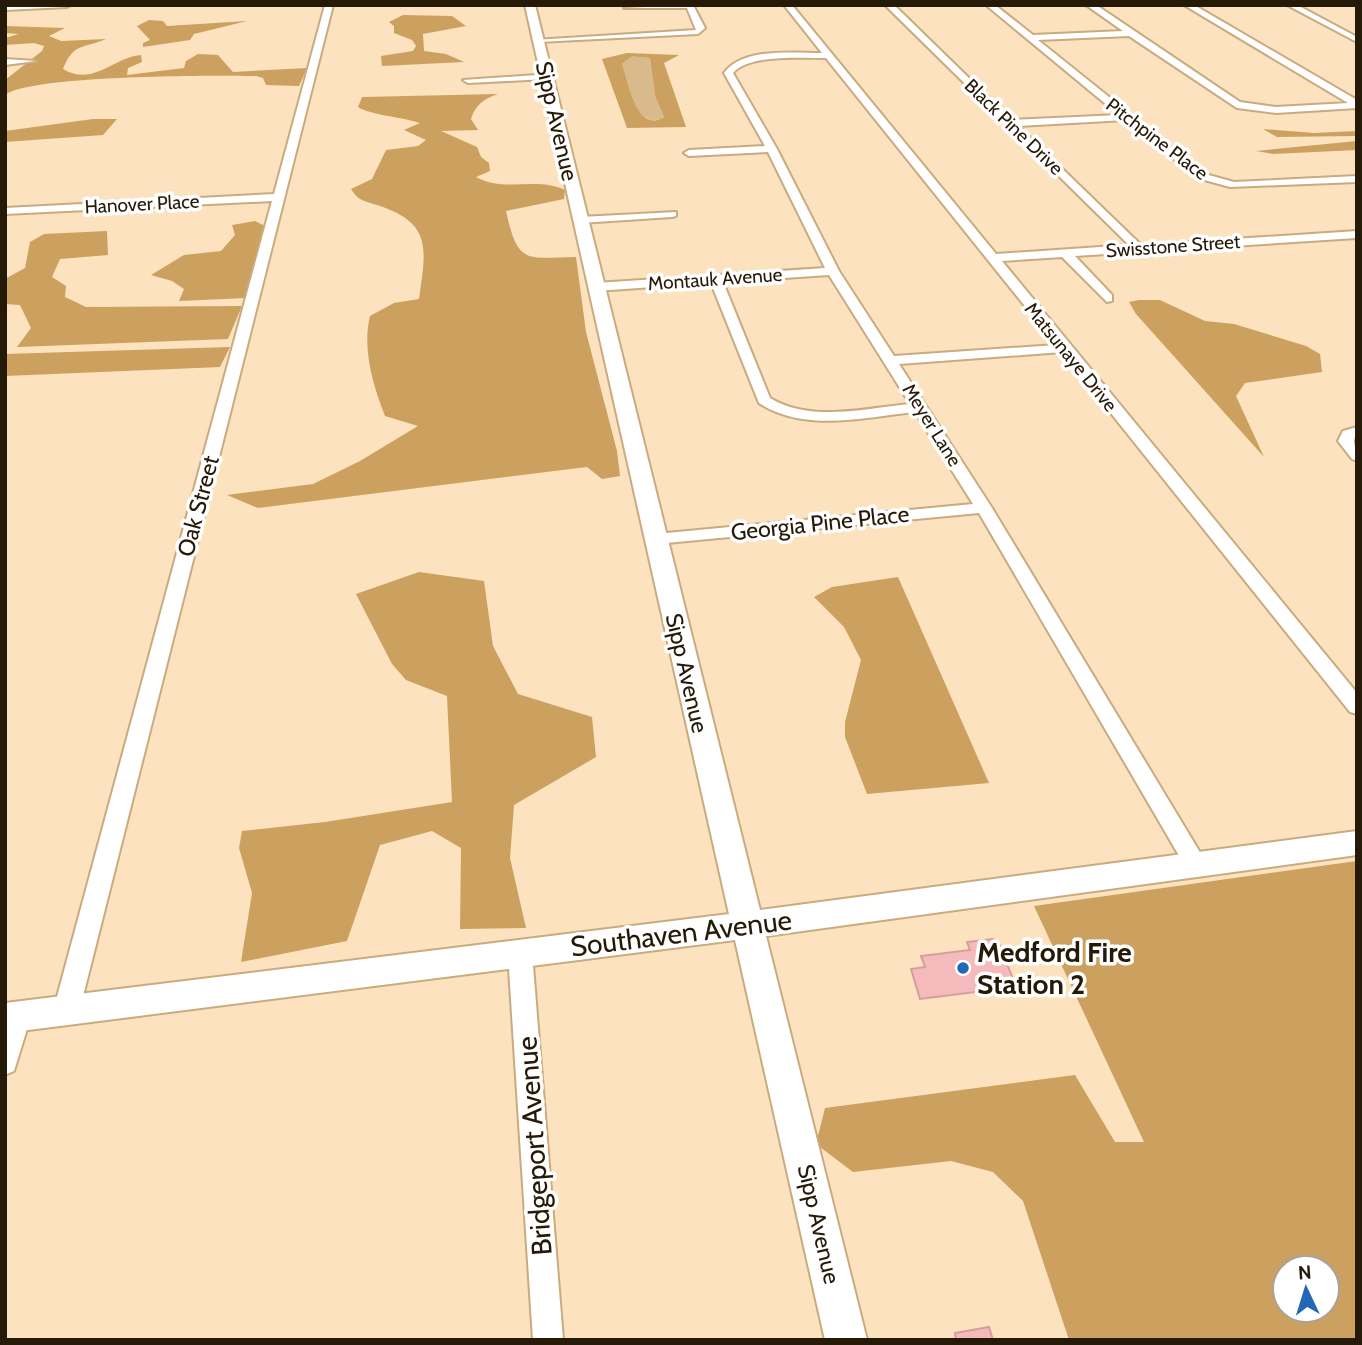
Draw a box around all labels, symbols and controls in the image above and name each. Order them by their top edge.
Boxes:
street label: Sipp Avenue [530,58,584,184]
street label: Black Pine Drive [960,74,1068,180]
street label: Pitchpine Place [1101,93,1213,185]
street label: Hanover Place [84,189,200,218]
street label: Swisstone Street [1105,230,1242,262]
street label: Montauk Avenue [647,263,783,295]
street label: Matsunaye Drive [1020,298,1122,416]
street label: Meyer Lane [898,379,967,471]
street label: Oak Street [171,452,225,559]
street label: Georgia Pine Place [729,500,911,546]
street label: Sipp Avenue [660,610,714,736]
street label: Southaven Avenue [568,903,794,963]
place label: Medford Fire Station 2 [977,935,1132,1001]
marker: Medford Fire Station 2 [955,960,971,976]
street label: Bridgeport Avenue [509,1035,559,1257]
street label: Sipp Avenue [792,1161,846,1287]
north arrow [1271,1254,1341,1324]
text: N [1297,1261,1312,1284]

